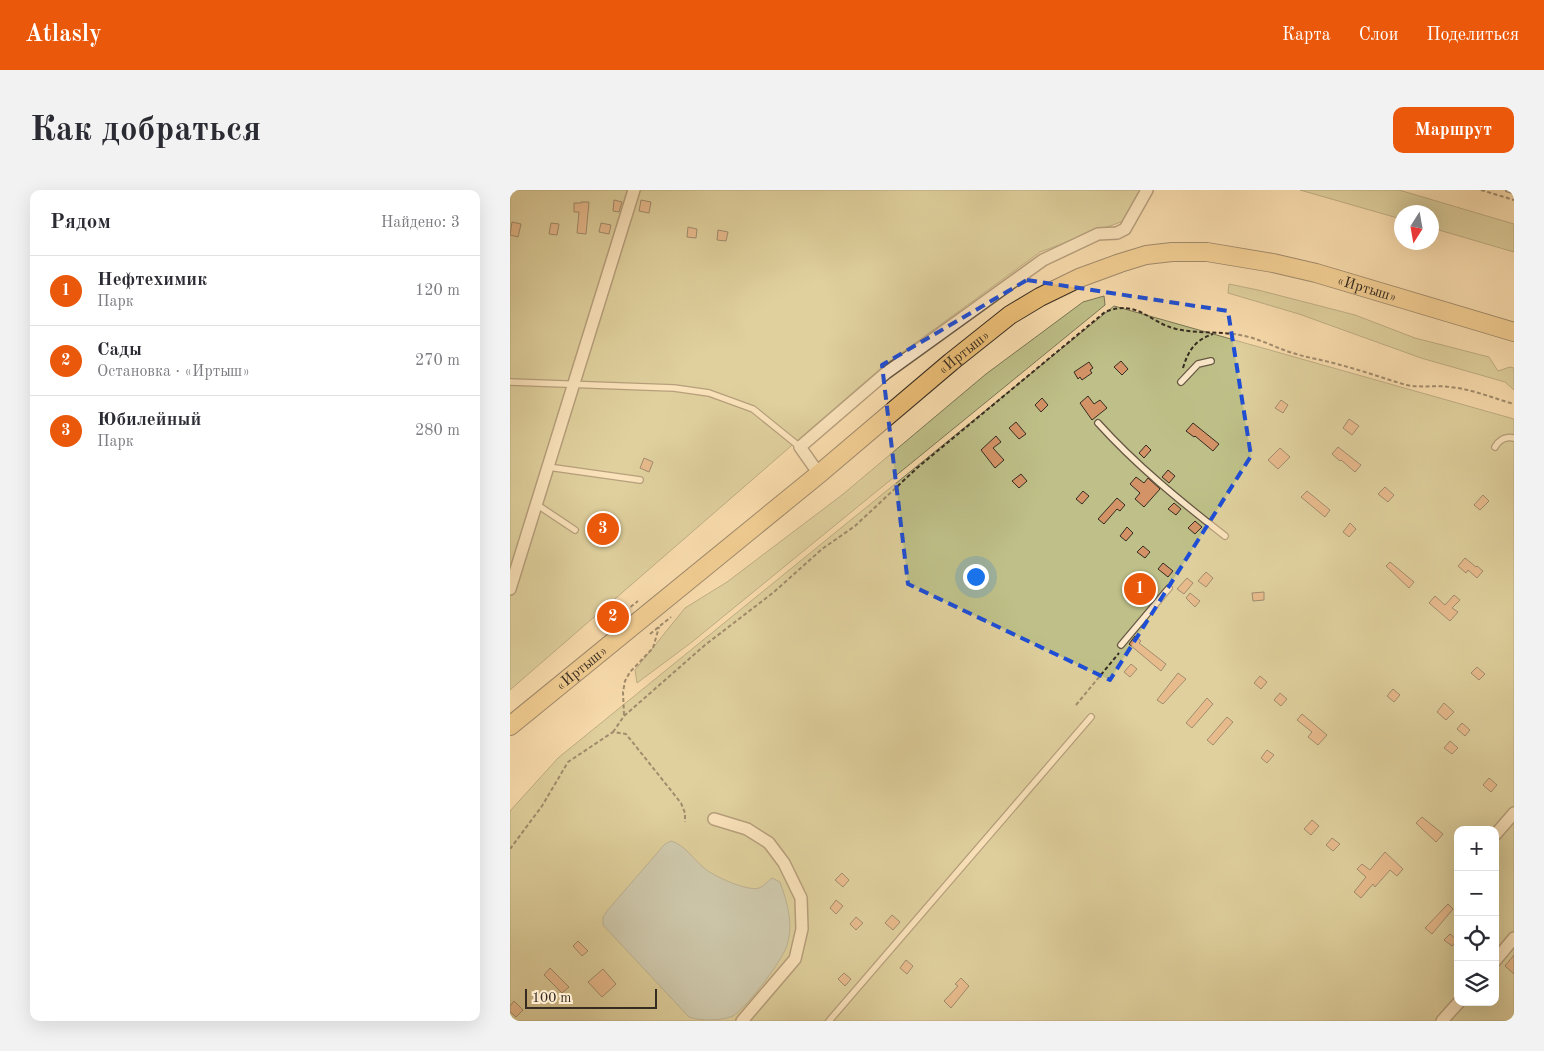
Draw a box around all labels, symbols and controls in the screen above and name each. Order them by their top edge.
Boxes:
text: Atlasly [25,23,102,47]
text: Карта [1282,26,1331,44]
text: Слои [1359,26,1398,44]
text: Поделиться [1426,26,1519,44]
button: Маршрут [1393,107,1514,153]
text: Как добраться [30,113,261,148]
north arrow [1394,205,1439,250]
text: Рядом [50,212,111,233]
text: Найдено: 3 [381,215,460,231]
text: Нефтехимик [97,271,207,290]
street label: «Иртыш» [1335,274,1398,306]
text: 1 [61,283,71,299]
text: 120 m [415,283,460,299]
text: Парк [97,294,134,310]
street label: «Иртыш» [936,328,993,378]
text: Сады [97,341,142,360]
text: 2 [61,353,71,369]
text: 270 m [415,353,460,369]
text: Остановка · «Иртыш» [97,364,250,380]
text: Юбилейный [97,411,201,430]
text: 3 [61,423,71,439]
text: 280 m [415,423,460,439]
text: Парк [97,434,134,450]
pin: 3 [587,510,619,548]
your location [963,564,989,590]
pin: 1 [1124,570,1156,608]
pin: 2 [597,598,629,636]
street label: «Иртыш» [554,644,611,694]
map controls [1454,826,1499,1006]
button: + [1454,826,1499,871]
button: − [1454,871,1499,916]
button: locate [1454,916,1499,961]
button: layers [1454,961,1499,1006]
scale bar [525,986,658,1009]
text: 100 m [532,991,571,1005]

